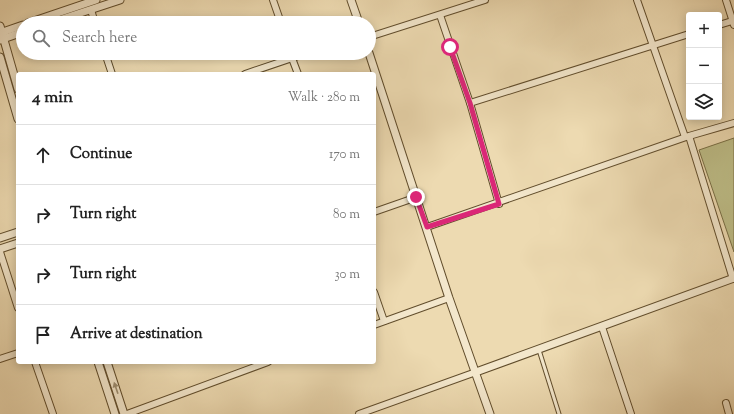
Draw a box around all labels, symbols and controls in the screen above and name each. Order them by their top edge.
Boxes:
map controls [686,12,722,120]
button: + [686,12,722,48]
search box [16,16,376,60]
icon: search [30,27,52,49]
text: Search here [62,28,137,49]
route start [441,38,459,56]
button: − [686,48,722,84]
button: layers [686,84,722,120]
text: 4 min [32,86,73,110]
text: Walk · 280 m [288,89,360,107]
icon: ahead [32,144,54,166]
text: Continue [70,144,132,165]
text: 170 m [329,146,360,164]
route end [407,188,425,206]
icon: right [32,204,54,226]
text: Turn right [70,204,136,225]
text: 80 m [333,206,360,224]
icon: right [32,264,54,286]
text: Turn right [70,264,136,285]
text: 30 m [334,266,360,284]
icon: arrive [32,324,54,346]
text: Arrive at destination [70,324,203,345]
one-way arrow [112,382,118,394]

